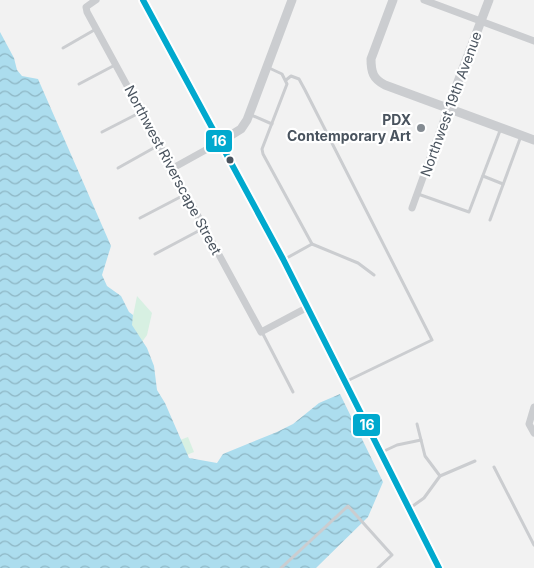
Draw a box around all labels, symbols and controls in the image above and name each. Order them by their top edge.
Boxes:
street label: Northwest 19th Avenue [416,29,485,179]
street label: Northwest Riverscape Street [121,82,226,258]
place label: PDX Contemporary Art [287,111,411,144]
marker: PDX Contemporary Art [415,122,427,134]
line badge: 16 [205,129,233,153]
text: 16 [211,132,227,149]
unlabelled marker [225,155,235,165]
line badge: 16 [352,413,381,437]
text: 16 [359,416,375,433]

